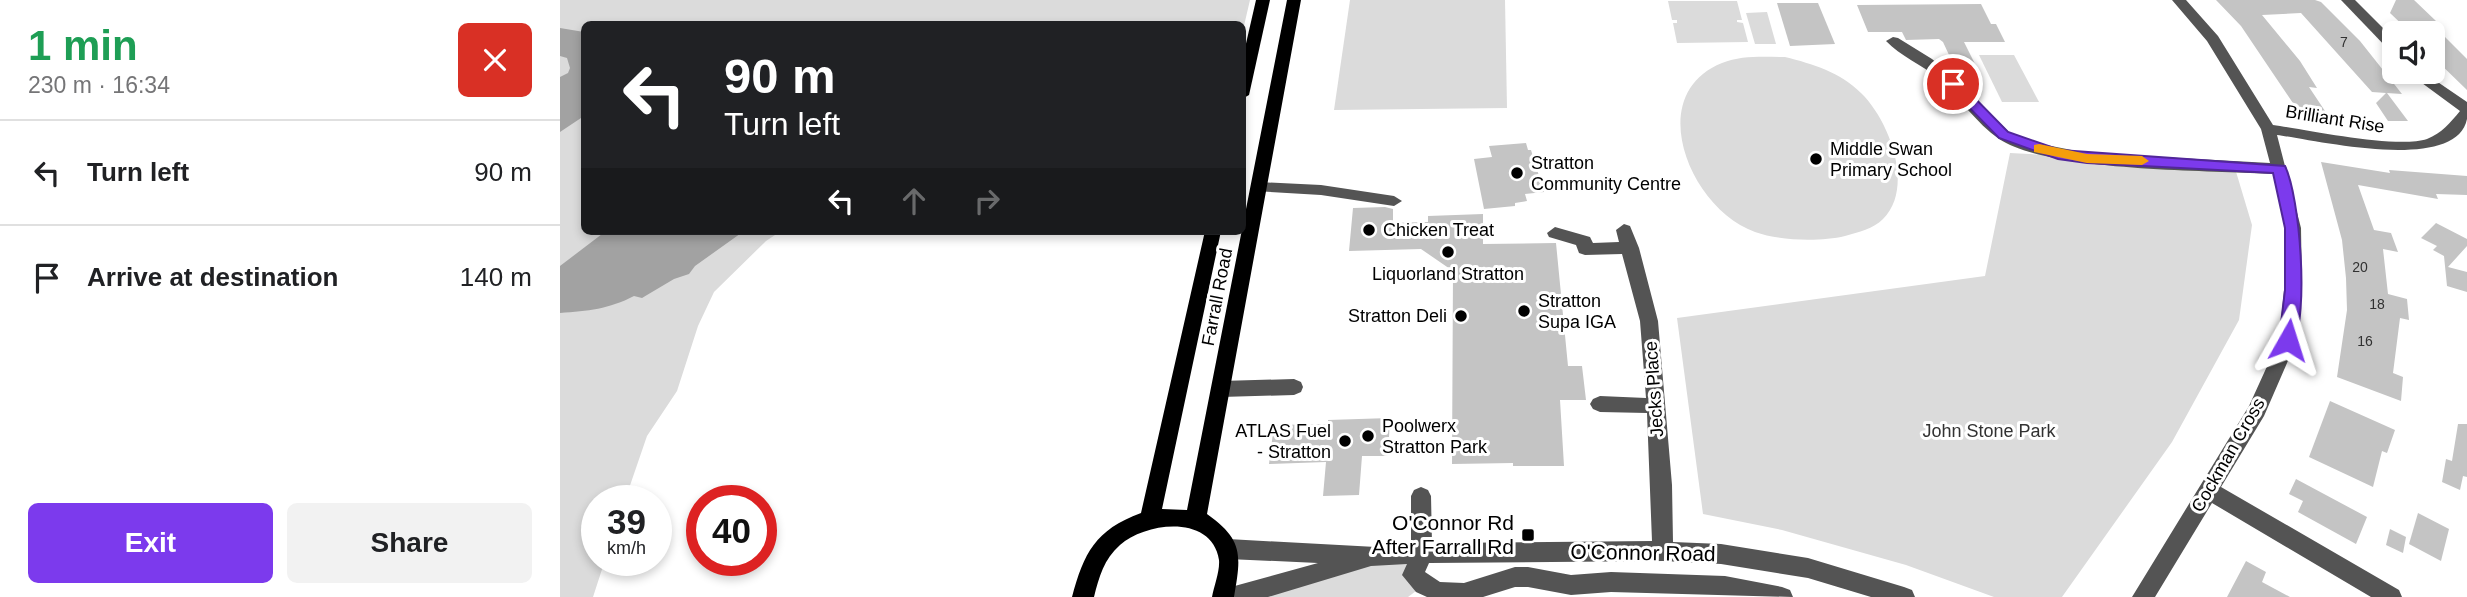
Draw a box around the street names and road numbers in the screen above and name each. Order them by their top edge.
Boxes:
street label: Brilliant Rise [2284,101,2386,137]
street label: Farrall Road [1198,246,1236,348]
street label: Jecks Place [1641,340,1667,438]
street label: Cockman Cross [2187,395,2269,515]
street label: O'Connor Road [1570,540,1716,565]

